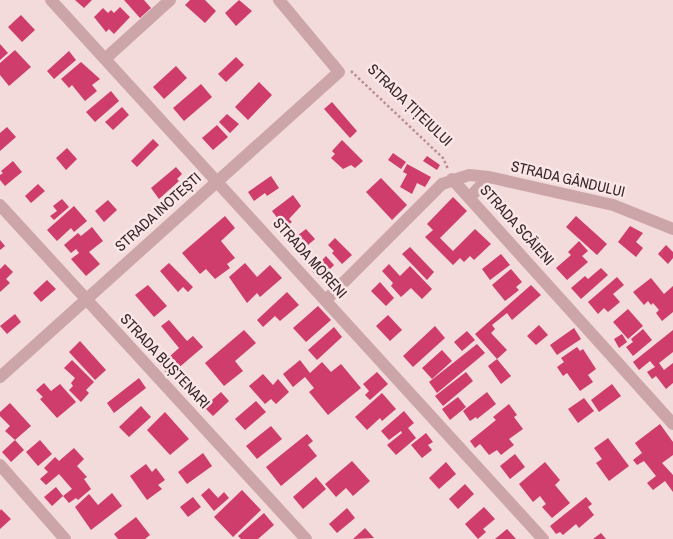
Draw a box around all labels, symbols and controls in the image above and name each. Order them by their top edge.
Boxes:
street label: STRADA ȚIȚEIULUI [363,59,457,151]
street label: STRADA GÂNDULUI [509,155,627,202]
street label: STRADA INOTEȘTI [110,167,205,256]
street label: STRADA SCĂIENI [475,180,559,270]
street label: STRADA MORENI [268,213,352,303]
street label: STRADA BUȘTENARI [116,309,215,413]

